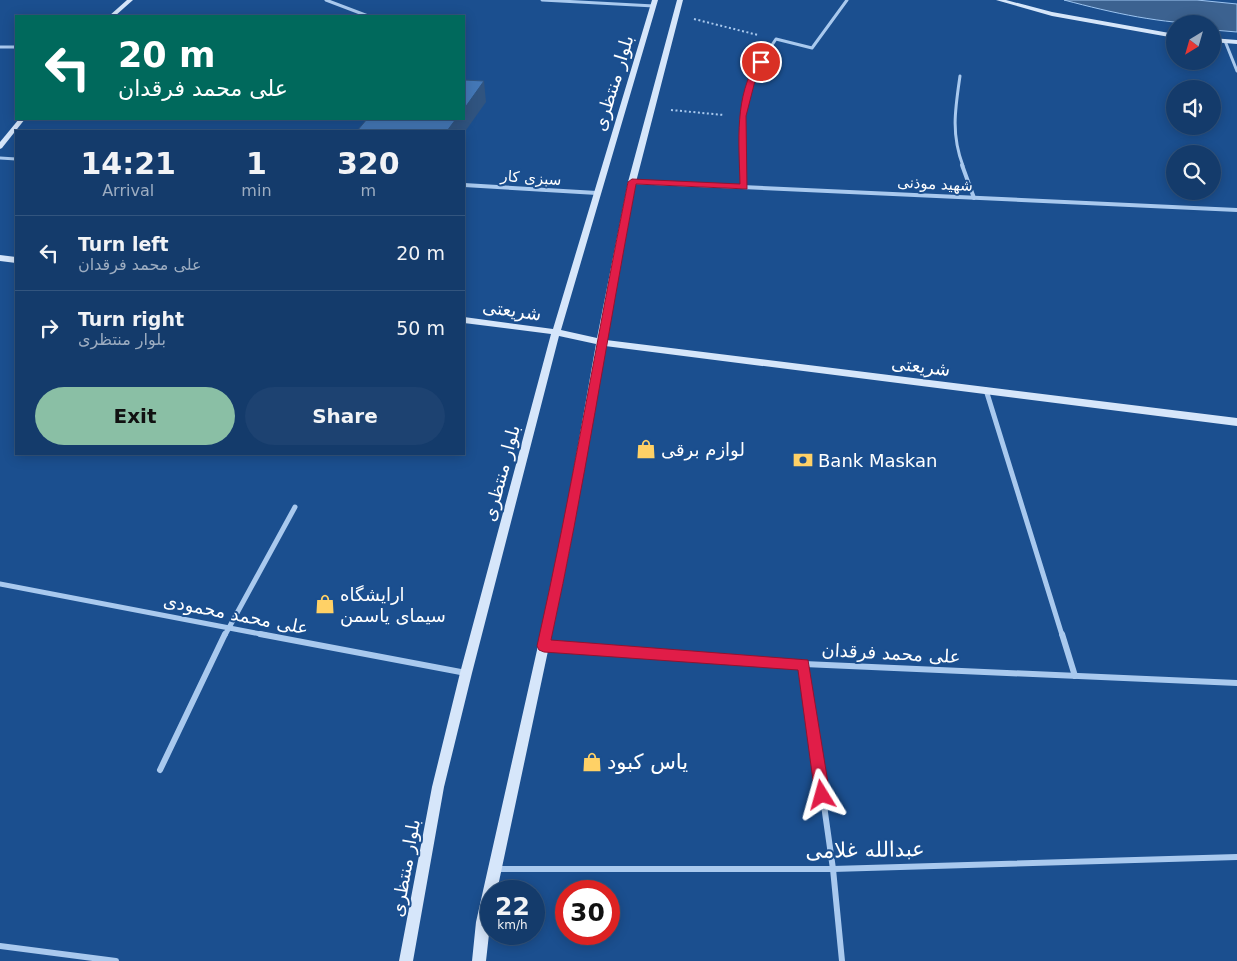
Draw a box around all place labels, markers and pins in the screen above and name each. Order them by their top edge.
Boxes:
pin [740,41,782,83]
shop icon: لوازم برقی [635,438,657,460]
place label: لوازم برقی [661,439,745,461]
bank icon: Bank Maskan [792,449,814,471]
place label: Bank Maskan [818,450,937,471]
place label: ارایشگاه سیمای یاسمن [340,584,446,627]
shop icon: ارایشگاه سیمای یاسمن [314,593,336,615]
place label: یاس کبود [607,750,688,774]
shop icon: یاس کبود [581,751,603,773]

